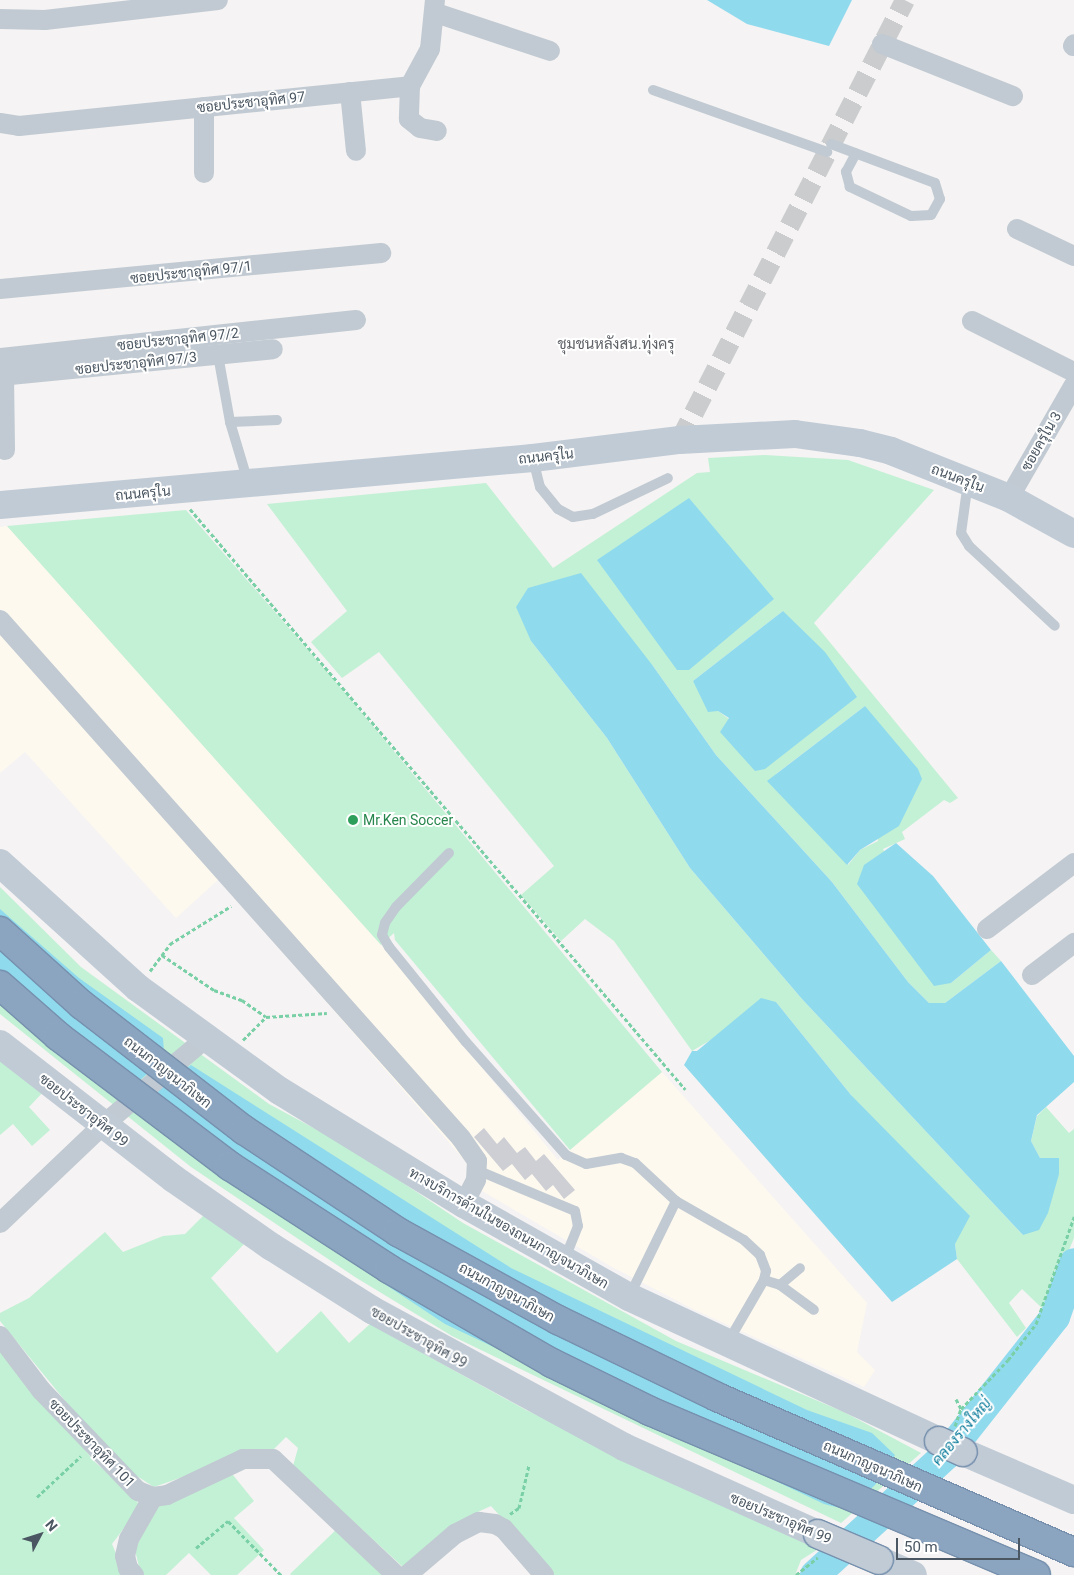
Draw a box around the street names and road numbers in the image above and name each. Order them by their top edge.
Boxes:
street label: ซอยประชาอุทิศ 97 [196,88,306,116]
street label: ซอยประชาอุทิศ 97/1 [129,257,253,287]
street label: ซอยประชาอุทิศ 97/2 [116,324,240,354]
street label: ซอยประชาอุทิศ 97/3 [74,348,198,378]
street label: ซอยครุใน 3 [1017,408,1065,474]
street label: ถนนครุใน [518,445,574,467]
street label: ถนนครุใน [929,460,987,496]
street label: ถนนครุใน [115,482,171,504]
street label: ถนนกาญจนาภิเษก [121,1033,215,1111]
street label: ซอยประชาอุทิศ 99 [36,1070,132,1150]
street label: ทางบริการด้านในของถนนกาญจนาภิเษก [406,1164,612,1292]
street label: ถนนกาญจนาภิเษก [456,1259,558,1325]
street label: ซอยประชาอุทิศ 99 [368,1303,470,1371]
street label: ซอยประชาอุทิศ 101 [46,1395,138,1491]
street label: ถนนกาญจนาภิเษก [821,1437,925,1495]
street label: ซอยประชาอุทิศ 99 [728,1489,834,1547]

